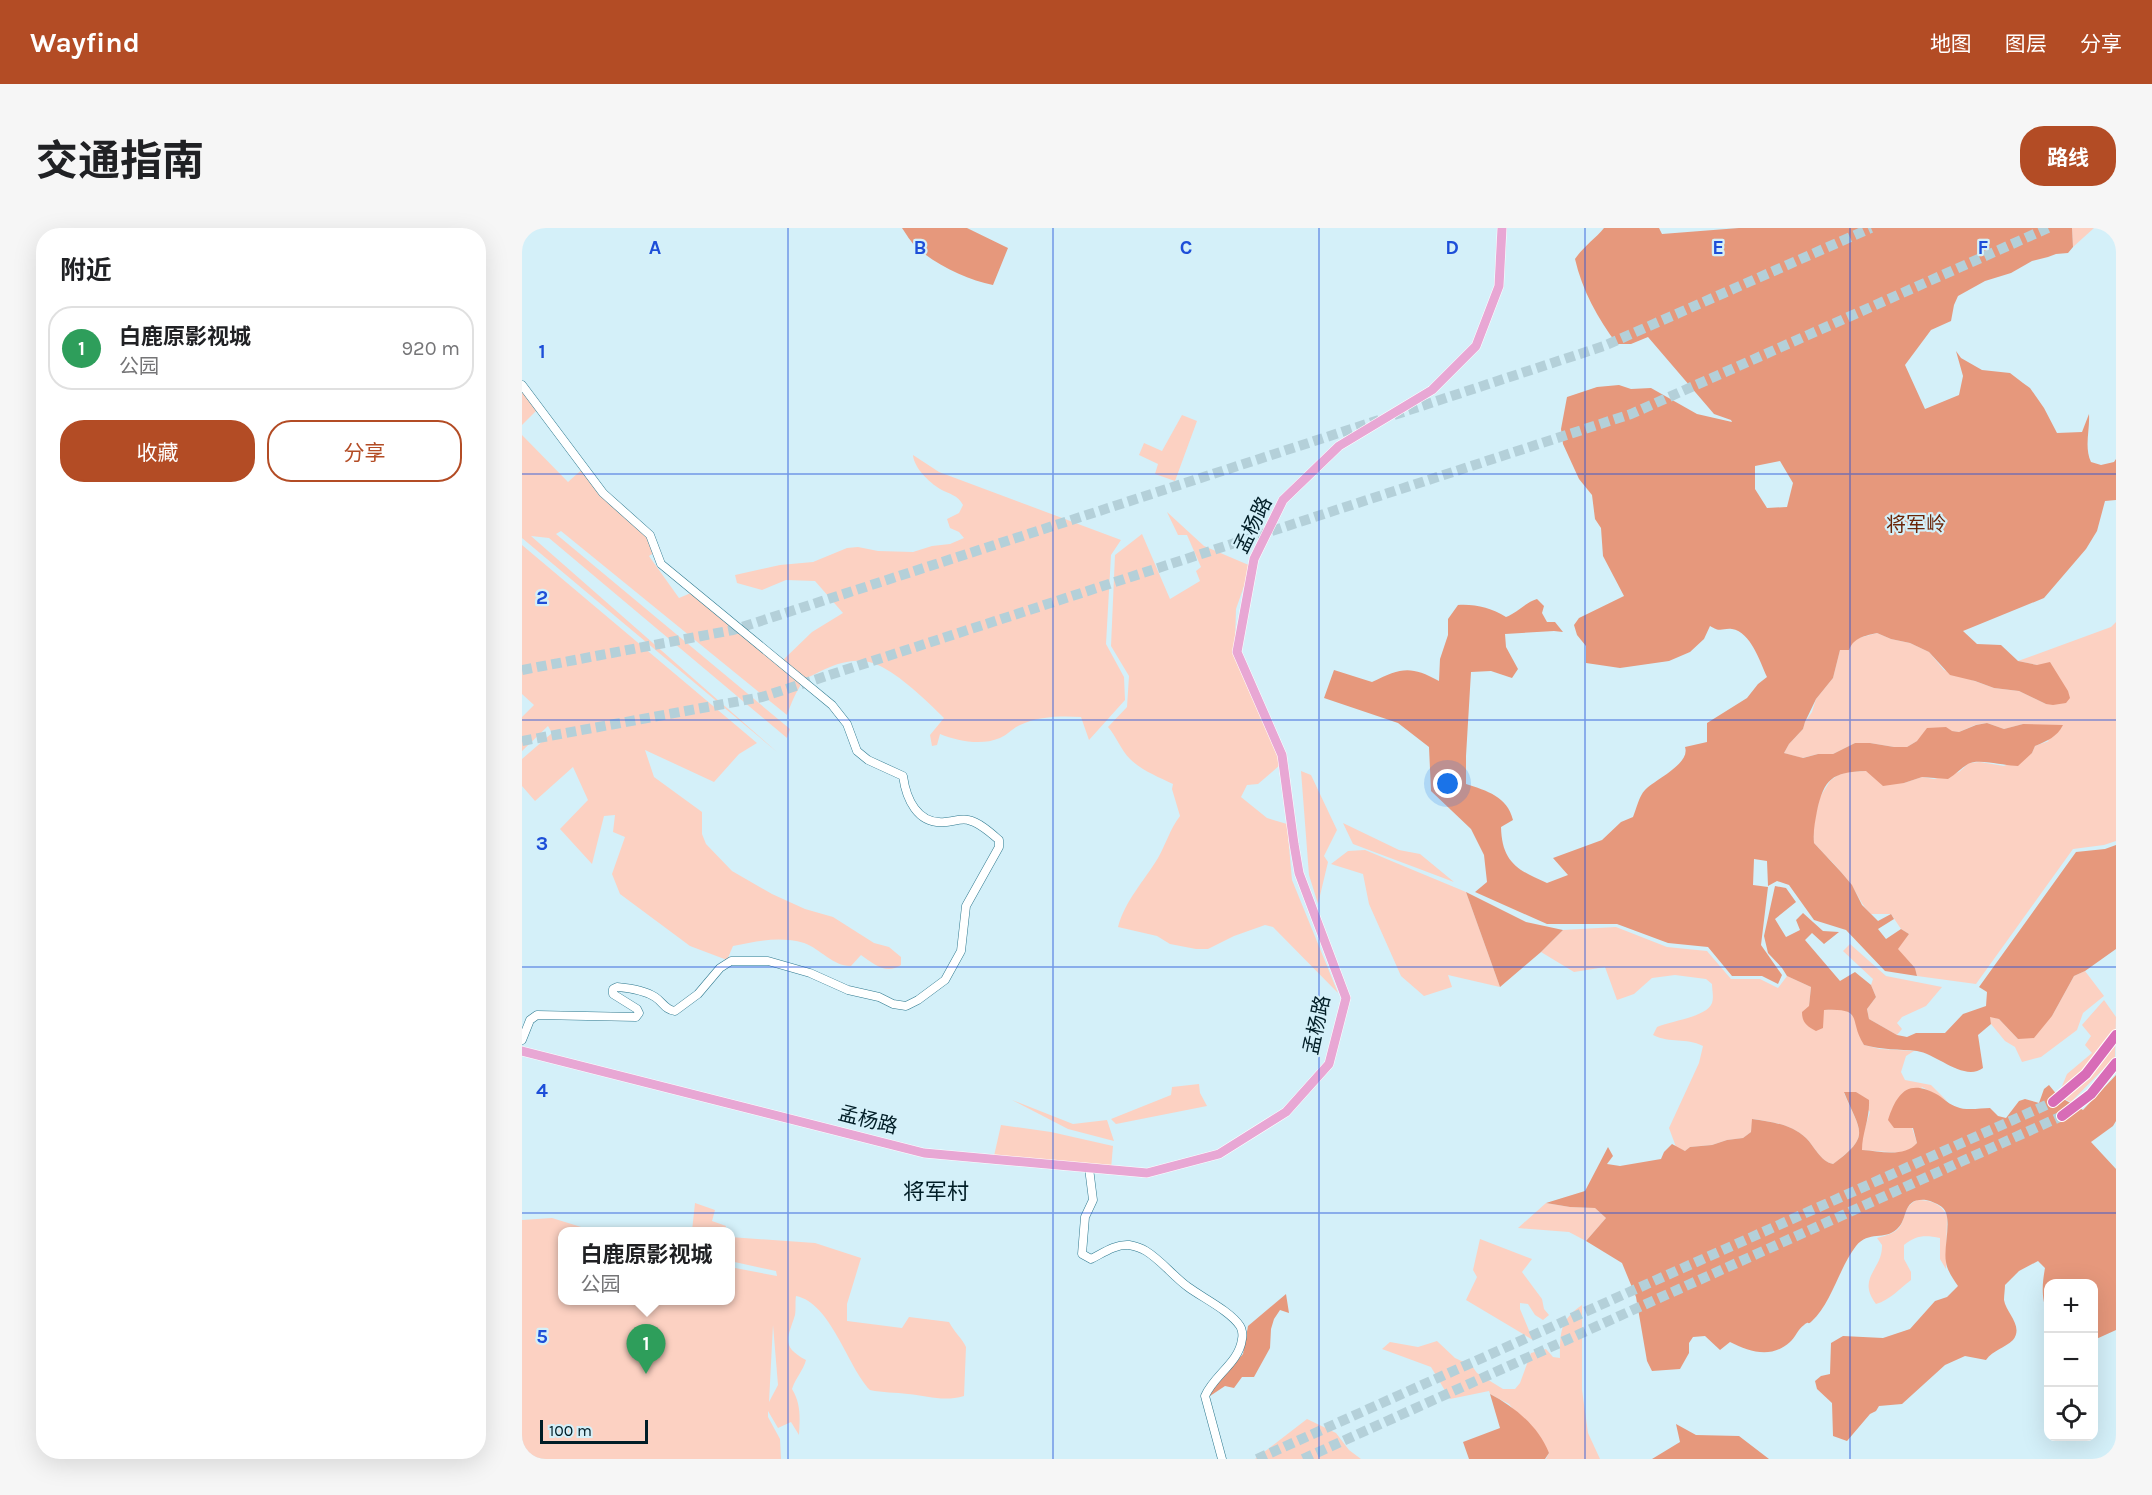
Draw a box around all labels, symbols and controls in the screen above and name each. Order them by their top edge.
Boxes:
text: Wayfind [30,26,140,59]
text: 地图 [1930,32,1972,56]
text: 图层 [2005,32,2047,56]
text: 分享 [2080,32,2122,56]
button: 路线 [2020,126,2116,186]
text: 交通指南 [36,136,204,186]
text: A [649,236,662,259]
text: B [914,236,926,259]
text: C [1180,236,1192,259]
text: D [1445,236,1459,259]
text: E [1712,236,1724,259]
text: F [1978,236,1989,259]
text: 附近 [60,255,112,286]
text: 白鹿原影视城 [119,324,251,350]
text: 1 [78,337,85,360]
text: 920 m [401,337,460,360]
text: 1 [538,340,546,363]
text: 公园 [119,355,159,378]
button: 收藏 [60,420,255,482]
button: 分享 [267,420,462,482]
street label: 孟杨路 [1230,493,1276,557]
park label: 将军岭 [1886,513,1946,536]
text: 2 [536,586,548,609]
your location [1433,769,1462,798]
text: 3 [536,832,548,855]
street label: 孟杨路 [1300,993,1334,1057]
text: 4 [536,1079,548,1102]
street label: 孟杨路 [836,1102,900,1138]
district label: 将军村 [903,1179,969,1205]
popup [558,1227,735,1305]
text: 白鹿原影视城 [580,1242,713,1268]
text: 公园 [580,1273,620,1296]
map controls [2044,1279,2098,1441]
button: + [2044,1279,2098,1333]
pin: 1 [626,1324,666,1374]
text: 5 [536,1325,548,1348]
button: − [2044,1333,2098,1387]
button: locate [2044,1387,2098,1441]
scale bar [540,1417,648,1444]
text: 100 m [549,1421,592,1440]

